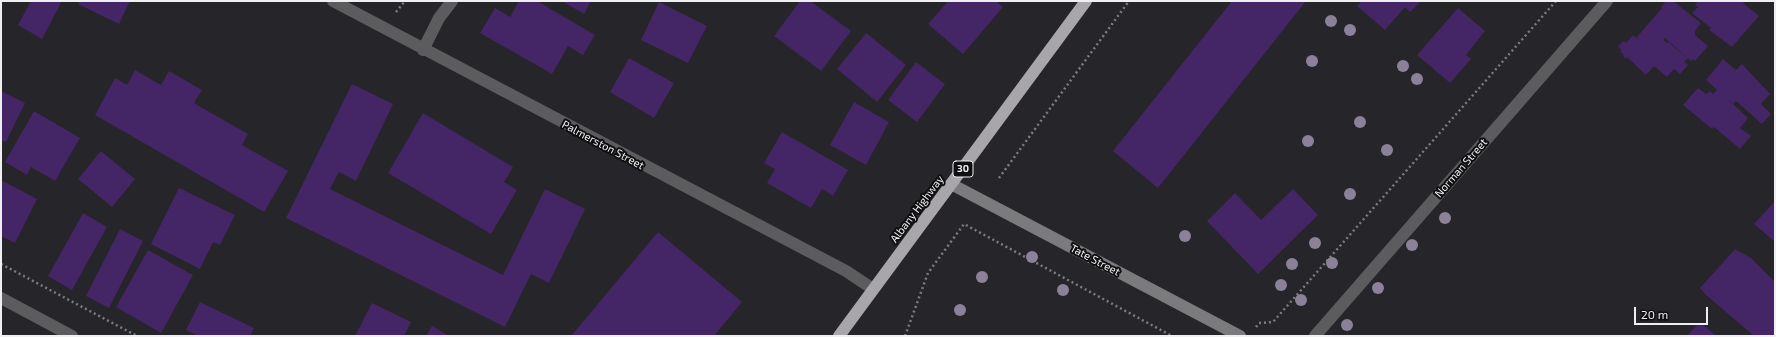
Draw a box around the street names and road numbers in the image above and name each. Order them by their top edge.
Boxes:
street label: Palmerston Street [560,118,646,172]
street label: Norman Street [1432,136,1490,200]
road number: 30 [953,161,973,177]
street label: Albany Highway [887,173,947,245]
street label: Tate Street [1068,241,1122,279]

